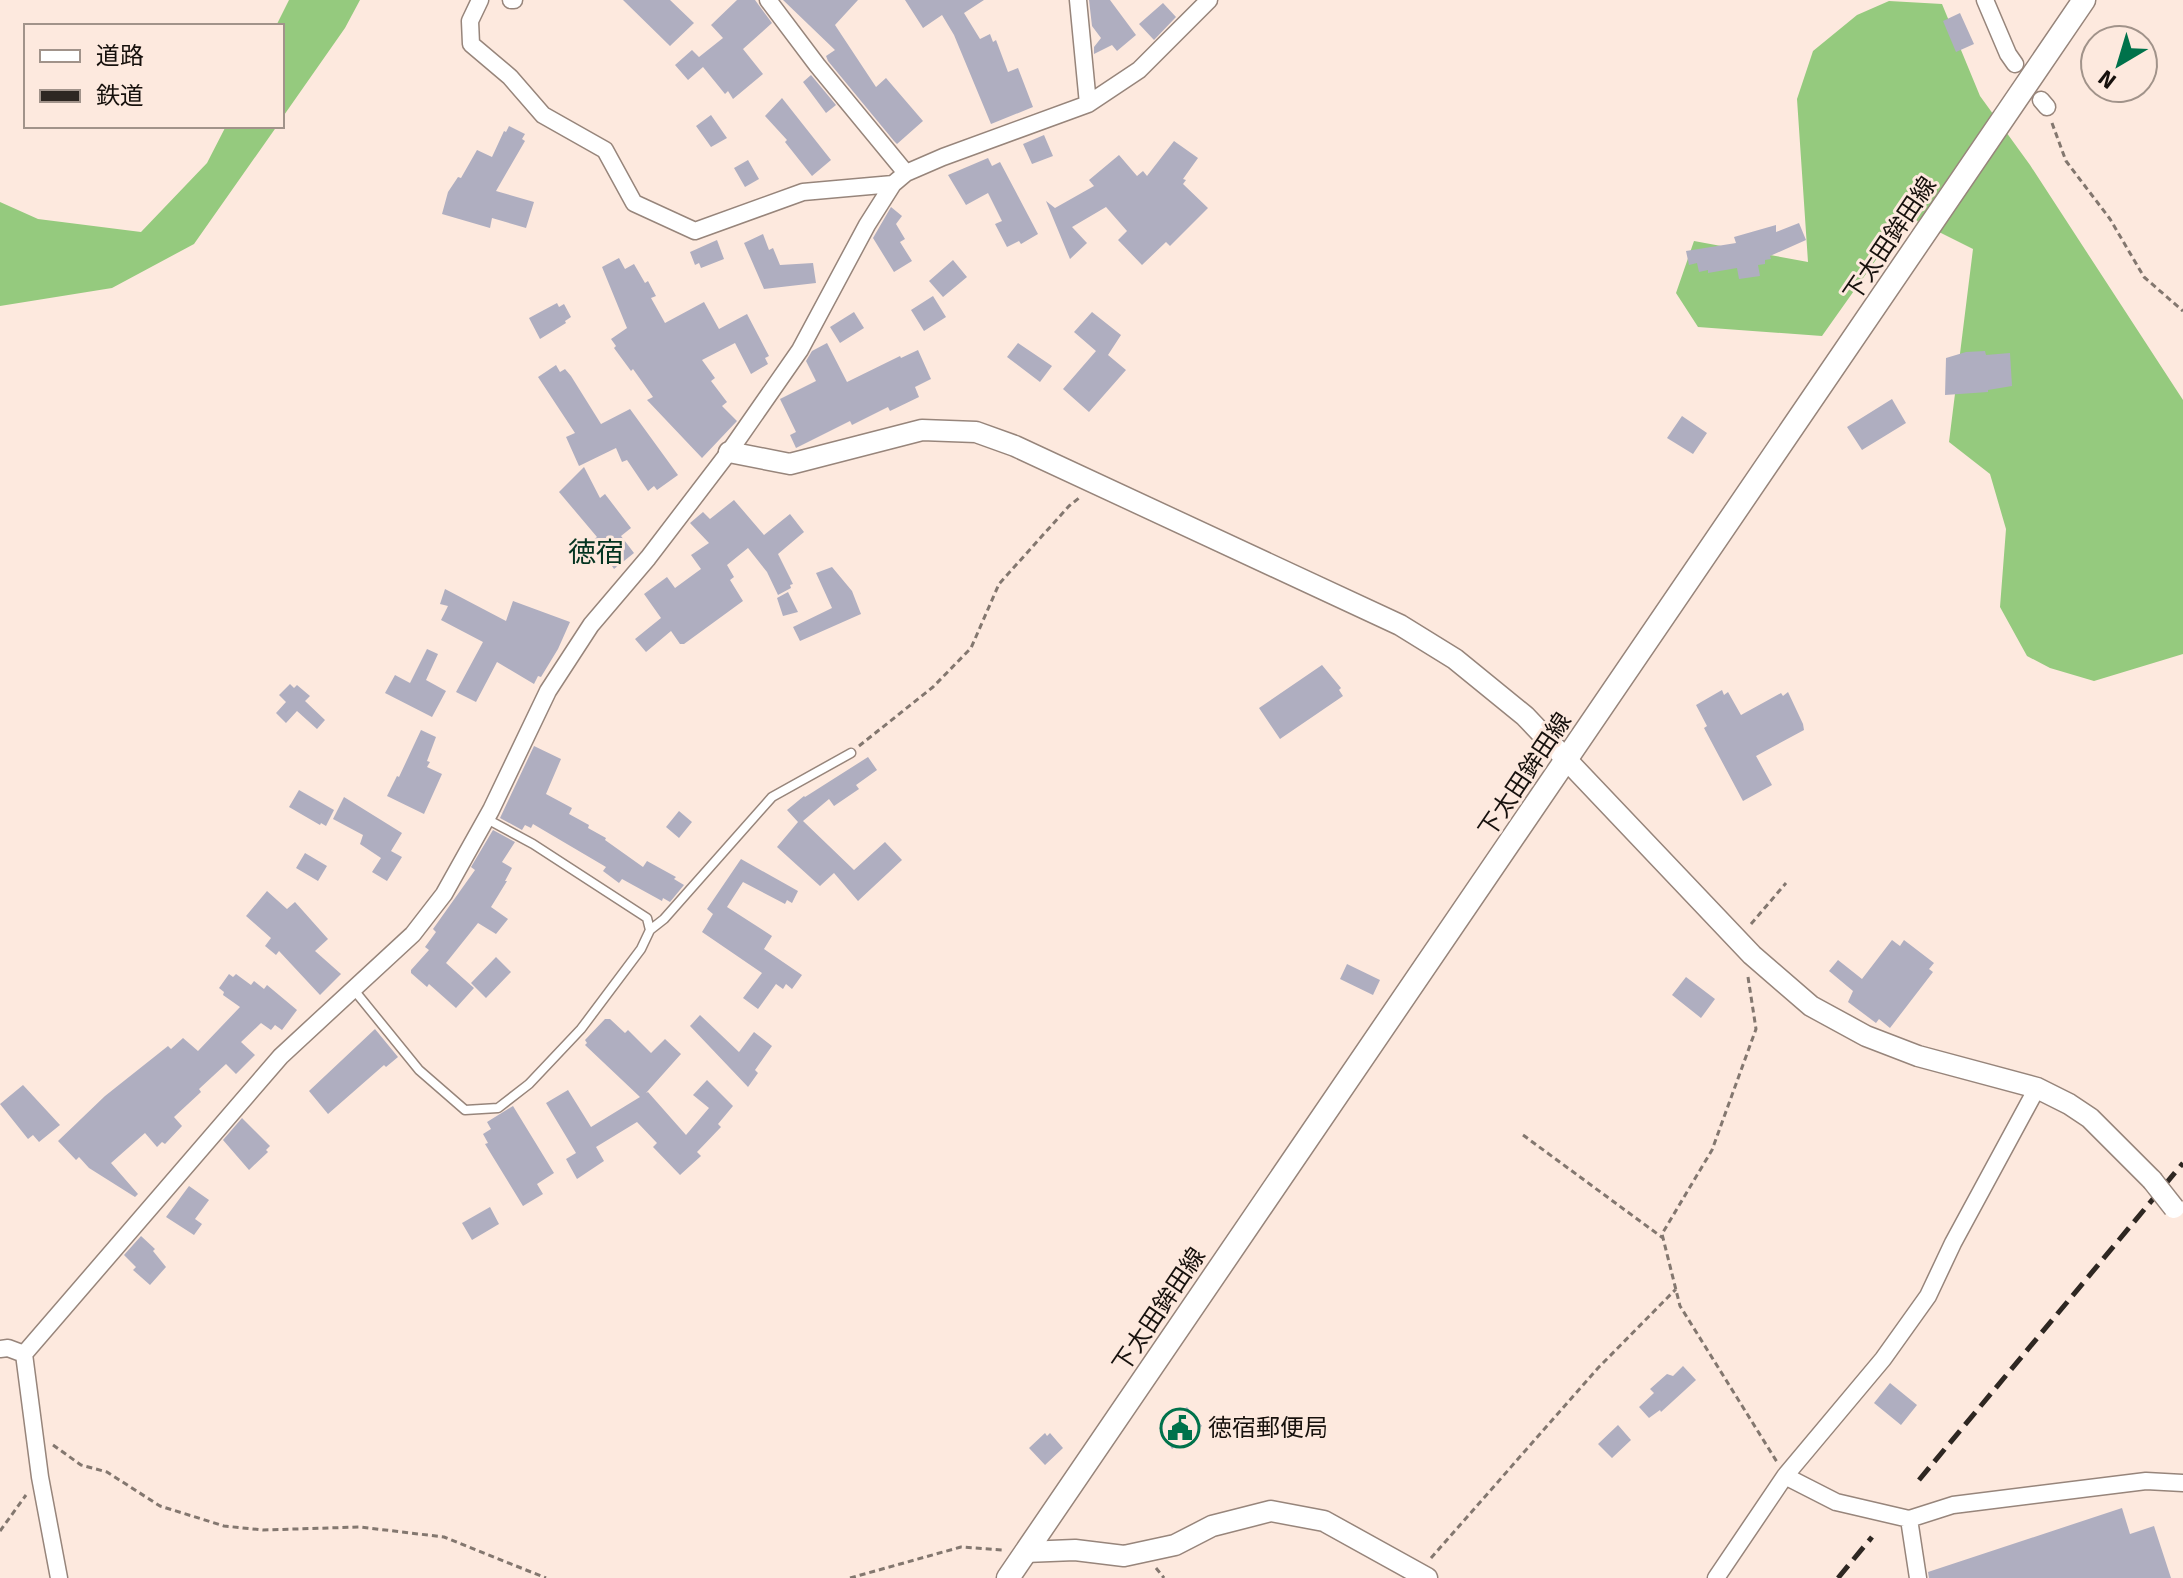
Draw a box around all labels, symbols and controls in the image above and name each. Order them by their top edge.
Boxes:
legend [24,24,284,128]
north arrow [2079,24,2159,104]
text: 道路 [96,41,144,71]
text: N [2093,64,2121,95]
text: 鉄道 [96,81,144,111]
street label: 下太田鉾田線 [1837,171,1943,307]
district label: 徳宿 [568,536,624,570]
street label: 下太田鉾田線 [1472,707,1578,843]
street label: 下太田鉾田線 [1106,1242,1212,1378]
public building icon: 徳宿郵便局 [1159,1407,1201,1449]
place label: 徳宿郵便局 [1208,1413,1328,1443]

